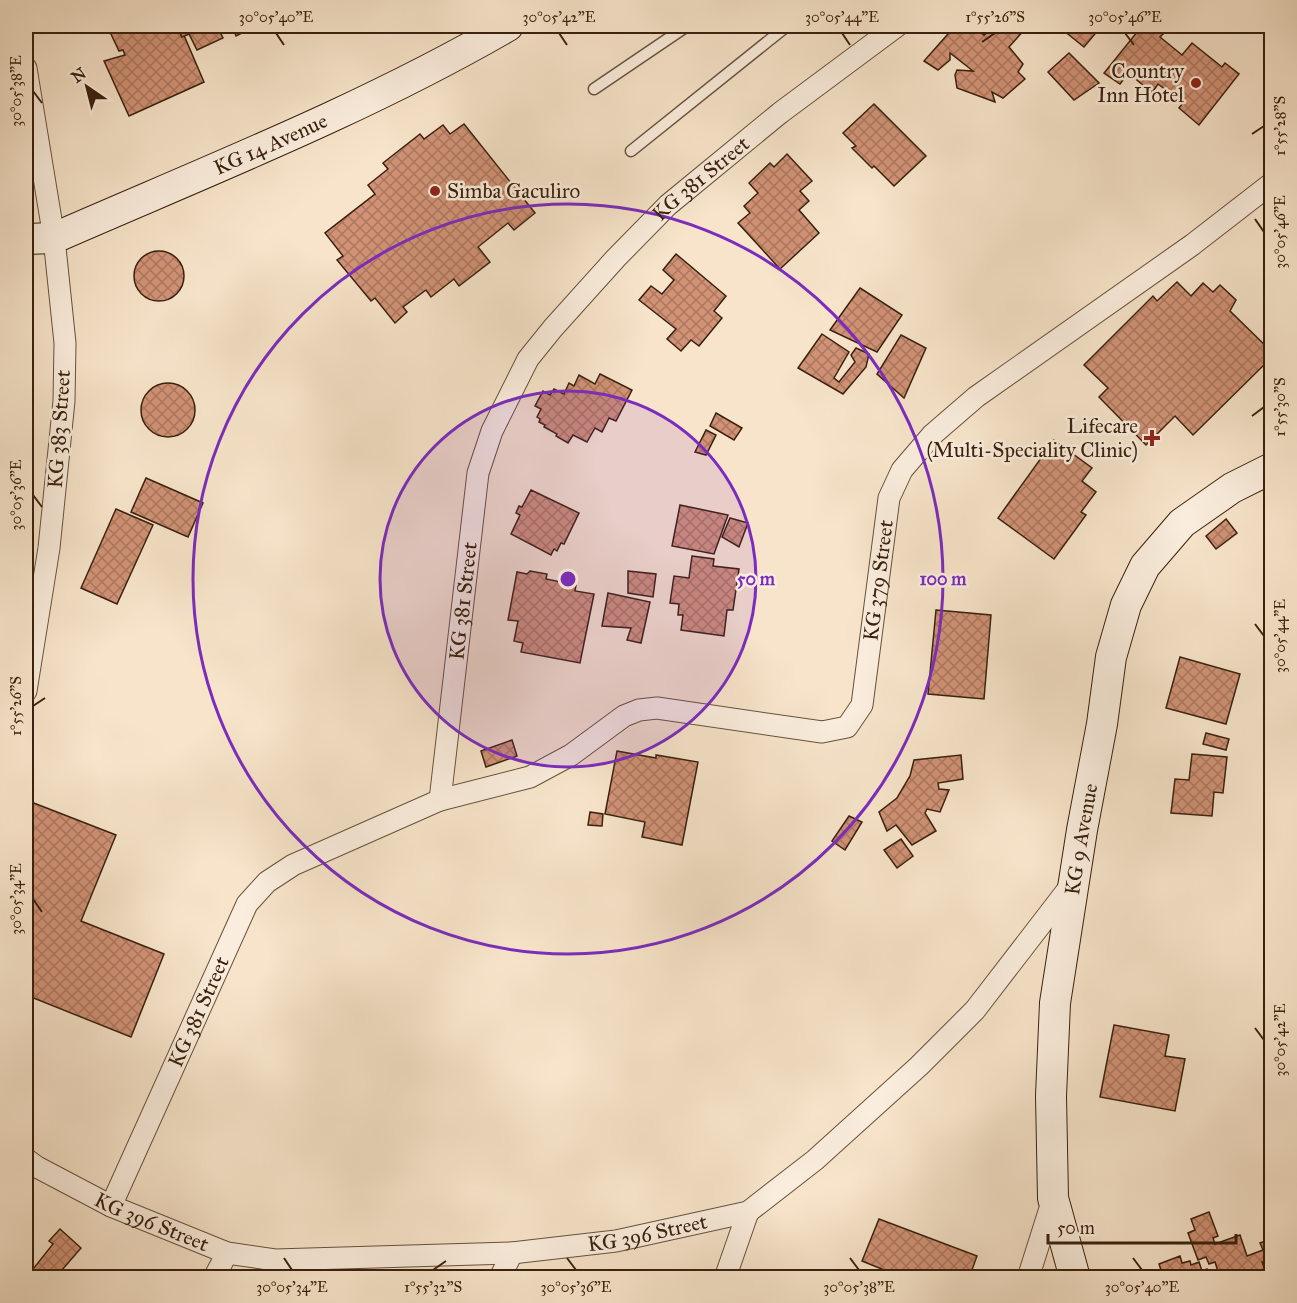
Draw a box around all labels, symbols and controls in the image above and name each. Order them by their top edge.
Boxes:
text: 30°05'40"E [239,8,313,26]
text: 30°05'42"E [522,8,596,26]
text: 30°05'44"E [805,8,879,26]
text: 1°55'26"S [965,8,1025,26]
text: 30°05'46"E [1088,8,1162,26]
text: 30°05'38"E [7,55,25,127]
north arrow [57,57,117,117]
place label: Country Inn Hotel [1097,58,1185,108]
text: N [68,63,90,87]
marker: Country Inn Hotel [1189,76,1203,90]
text: 1°55'28"S [1271,96,1289,156]
street label: KG 14 Avenue [210,107,332,181]
street label: KG 381 Street [647,130,755,226]
place label: Simba Gaculiro [447,178,580,204]
marker: Simba Gaculiro [428,184,442,198]
text: 30°05'46"E [1271,195,1289,269]
street label: KG 383 Street [42,368,76,489]
text: 1°55'30"S [1271,377,1289,437]
place label: Lifecare (Multi-Speciality Clinic) [927,413,1138,463]
marker: Lifecare (Multi-Speciality Clinic) [1143,429,1161,447]
text: 30°05'36"E [7,459,25,531]
street label: KG 379 Street [857,518,899,642]
street label: KG 381 Street [443,540,483,662]
text: 50 m [737,568,776,590]
text: 100 m [920,568,967,590]
centre of rings [558,569,578,589]
text: 30°05'44"E [1271,599,1289,673]
text: 1°55'26"S [7,676,25,736]
street label: KG 9 Avenue [1059,781,1104,897]
text: 30°05'34"E [7,863,25,935]
street label: KG 381 Street [162,952,235,1071]
text: 30°05'42"E [1271,1003,1289,1077]
street label: KG 396 Street [90,1187,213,1257]
scale bar [1048,1207,1236,1245]
street label: KG 396 Street [586,1208,710,1257]
text: 50 m [1057,1217,1095,1239]
text: 30°05'34"E [256,1278,328,1296]
text: 1°55'32"S [404,1278,462,1296]
text: 30°05'36"E [540,1278,612,1296]
text: 30°05'38"E [823,1278,895,1296]
text: 30°05'40"E [1105,1278,1179,1296]

